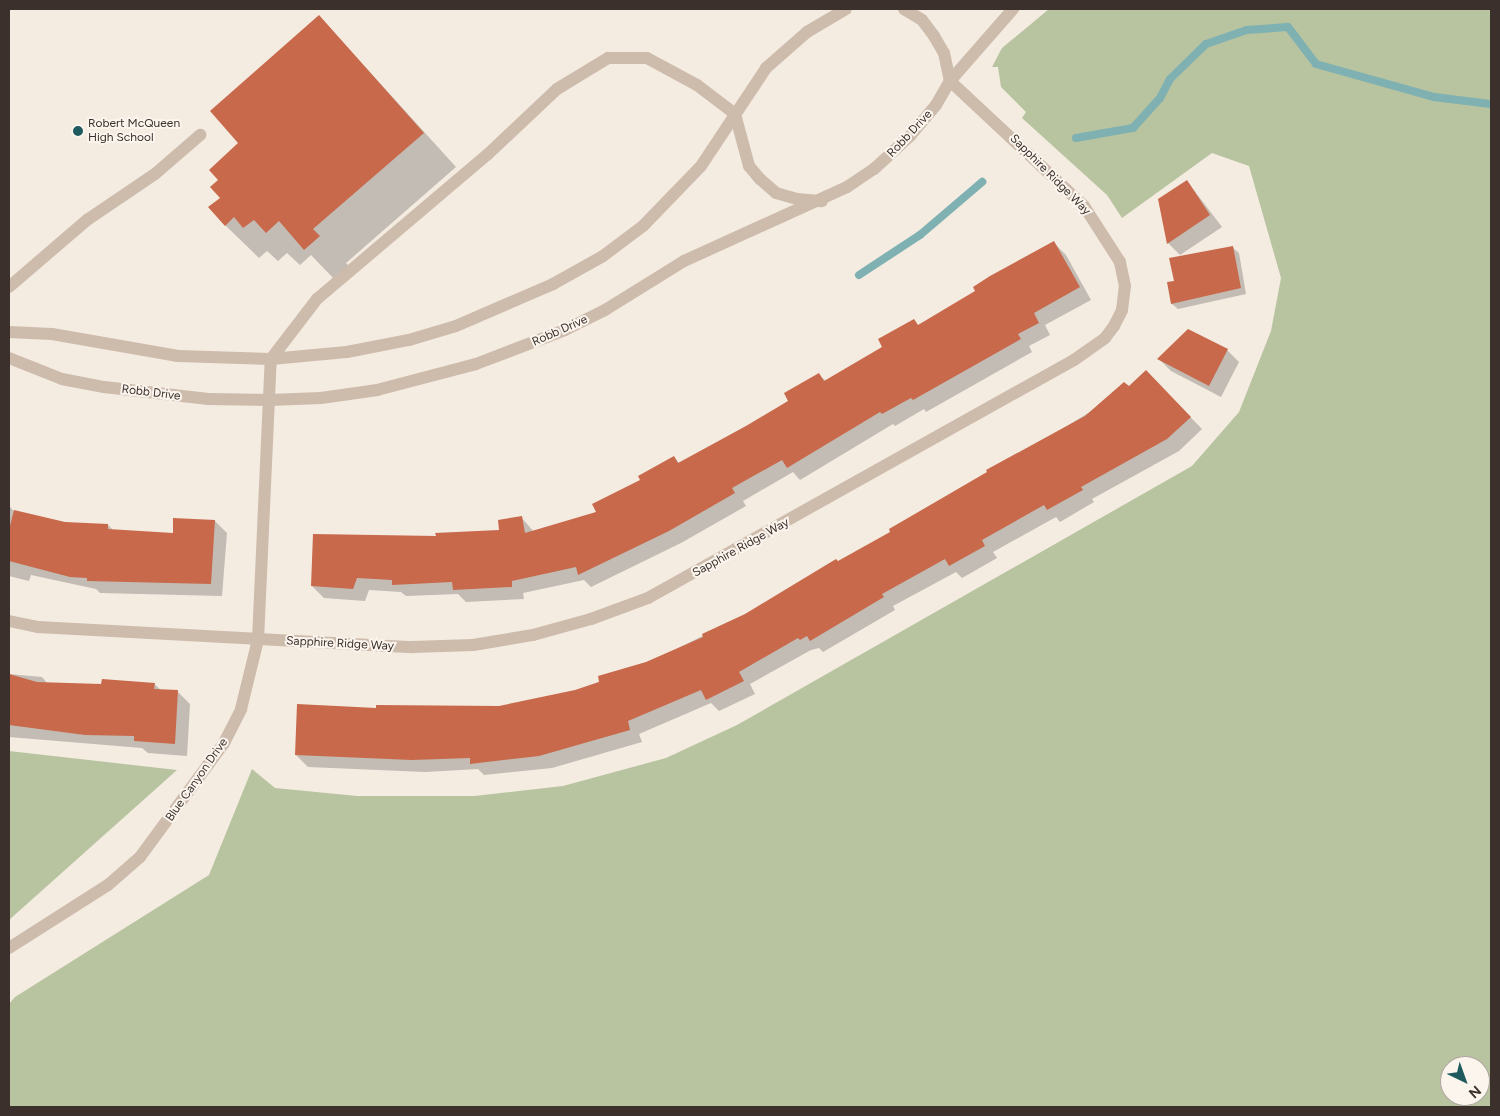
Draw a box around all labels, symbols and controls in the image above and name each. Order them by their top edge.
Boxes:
street label: Robb Drive [885,107,935,161]
place label: Robert McQueen High School [88,117,180,145]
marker: Robert McQueen High School [72,125,84,137]
street label: Sapphire Ridge Way [1007,132,1093,218]
street label: Robb Drive [530,312,590,350]
street label: Robb Drive [121,382,181,404]
street label: Sapphire Ridge Way [690,516,792,580]
street label: Sapphire Ridge Way [286,634,394,654]
street label: Blue Canyon Drive [163,736,231,824]
north arrow [1440,1056,1490,1106]
text: N [1465,1082,1484,1102]

